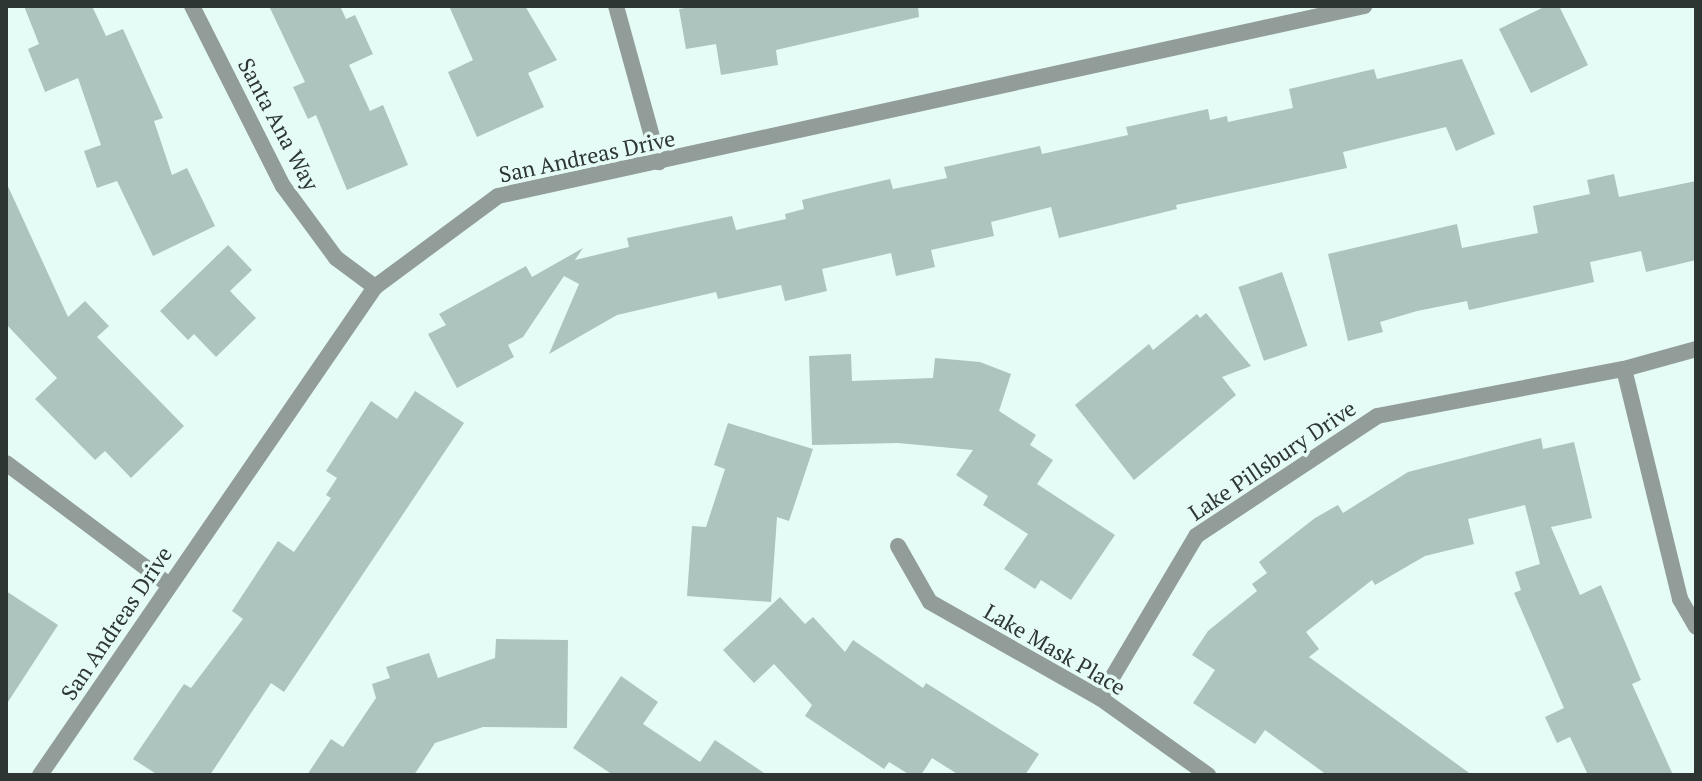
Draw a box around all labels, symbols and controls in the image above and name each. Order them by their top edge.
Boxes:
street label: Santa Ana Way [233,53,325,195]
street label: San Andreas Drive [496,124,678,188]
street label: Lake Pillsbury Drive [1184,394,1360,526]
street label: San Andreas Drive [55,541,177,705]
street label: Lake Mask Place [980,598,1130,700]

